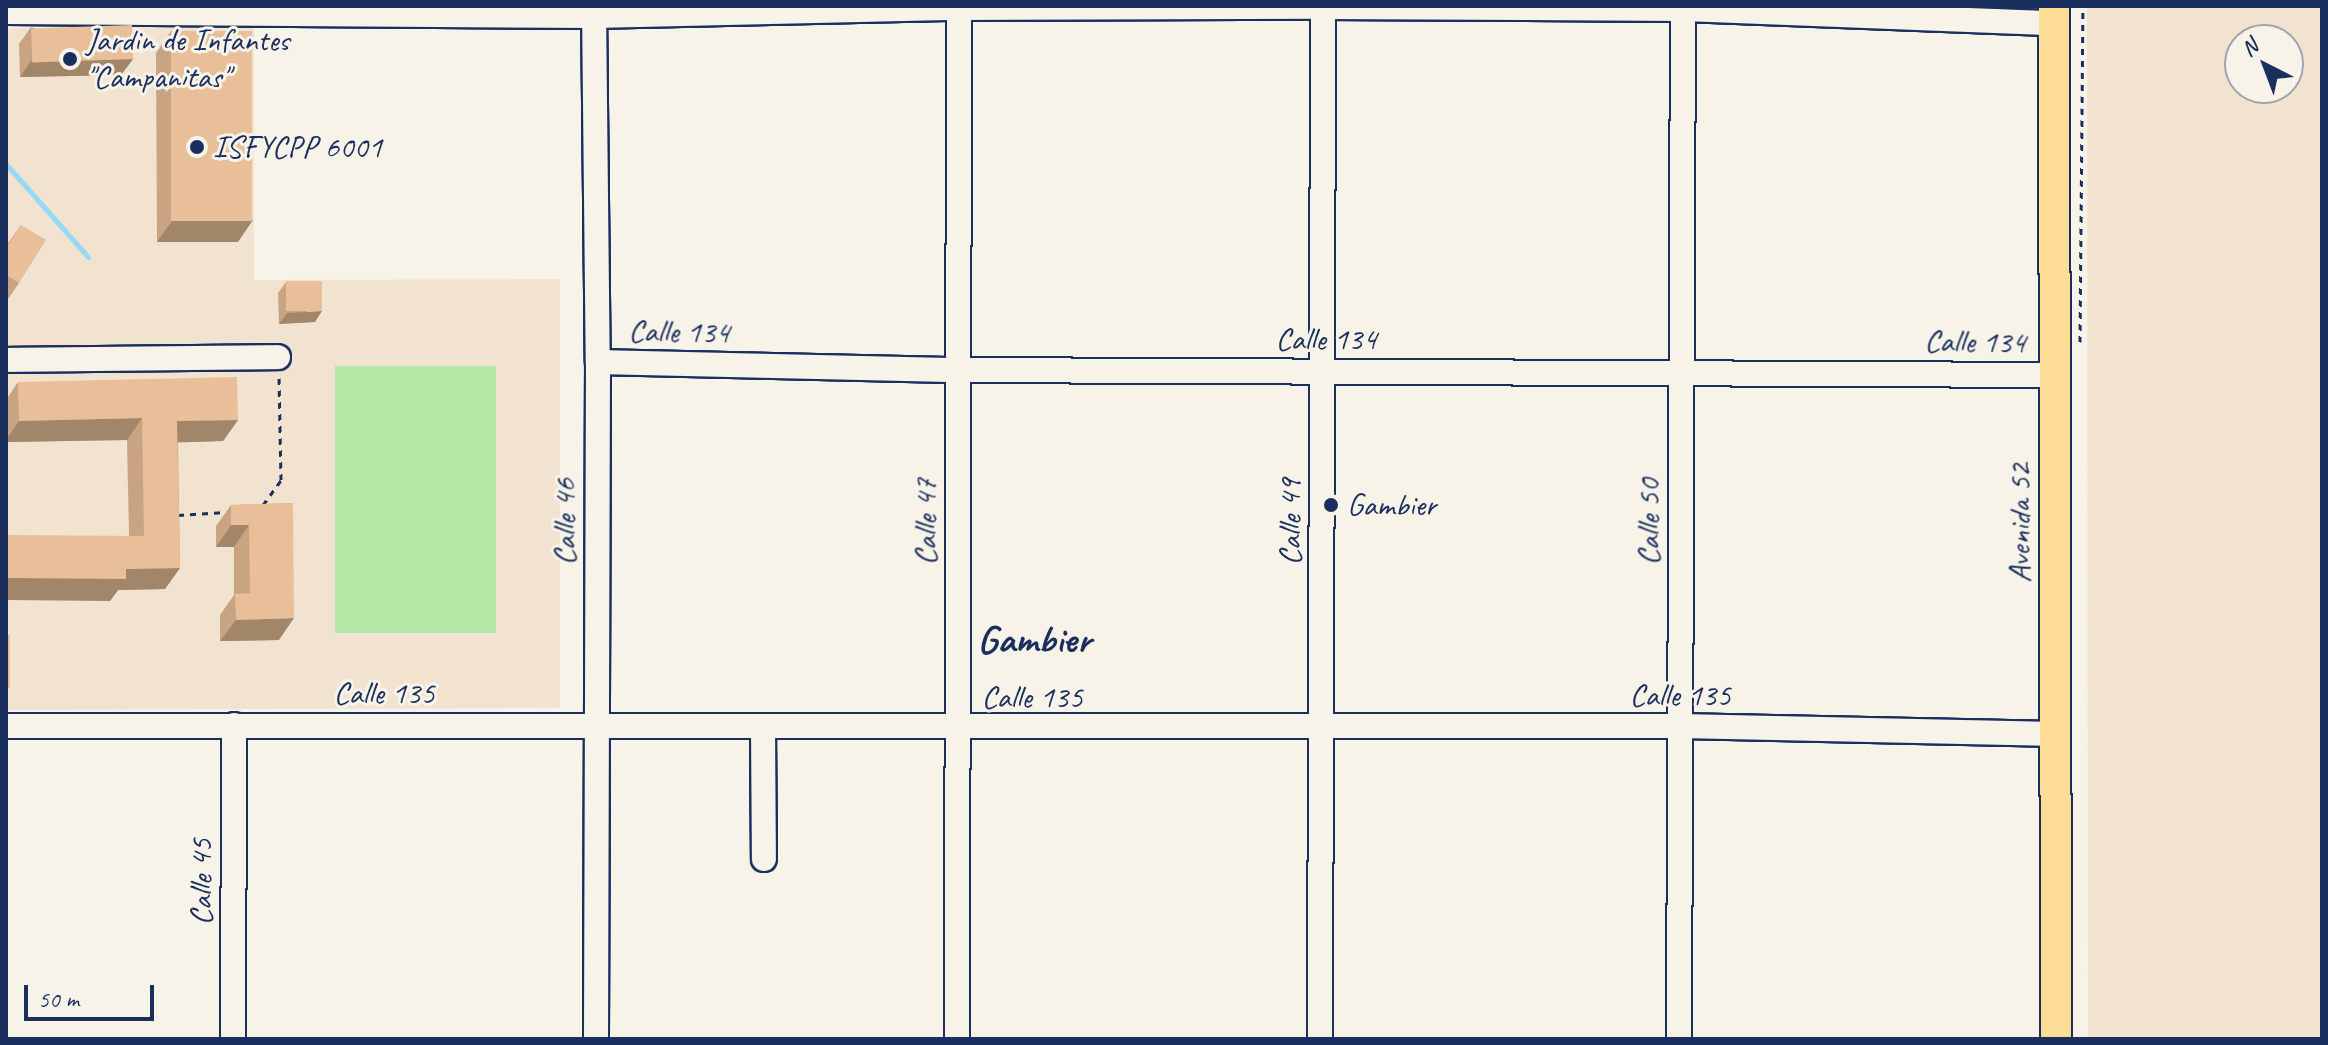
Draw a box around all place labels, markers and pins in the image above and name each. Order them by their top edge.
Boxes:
place label: Jardin de Infantes "Campanitas" [86,22,289,97]
marker: Jardin de Infantes "Campanitas" [61,50,79,68]
place label: ISFYCPP 6001 [213,128,382,166]
marker: ISFYCPP 6001 [188,138,206,156]
place label: Gambier [1347,486,1436,524]
marker: Gambier [1322,496,1340,514]

